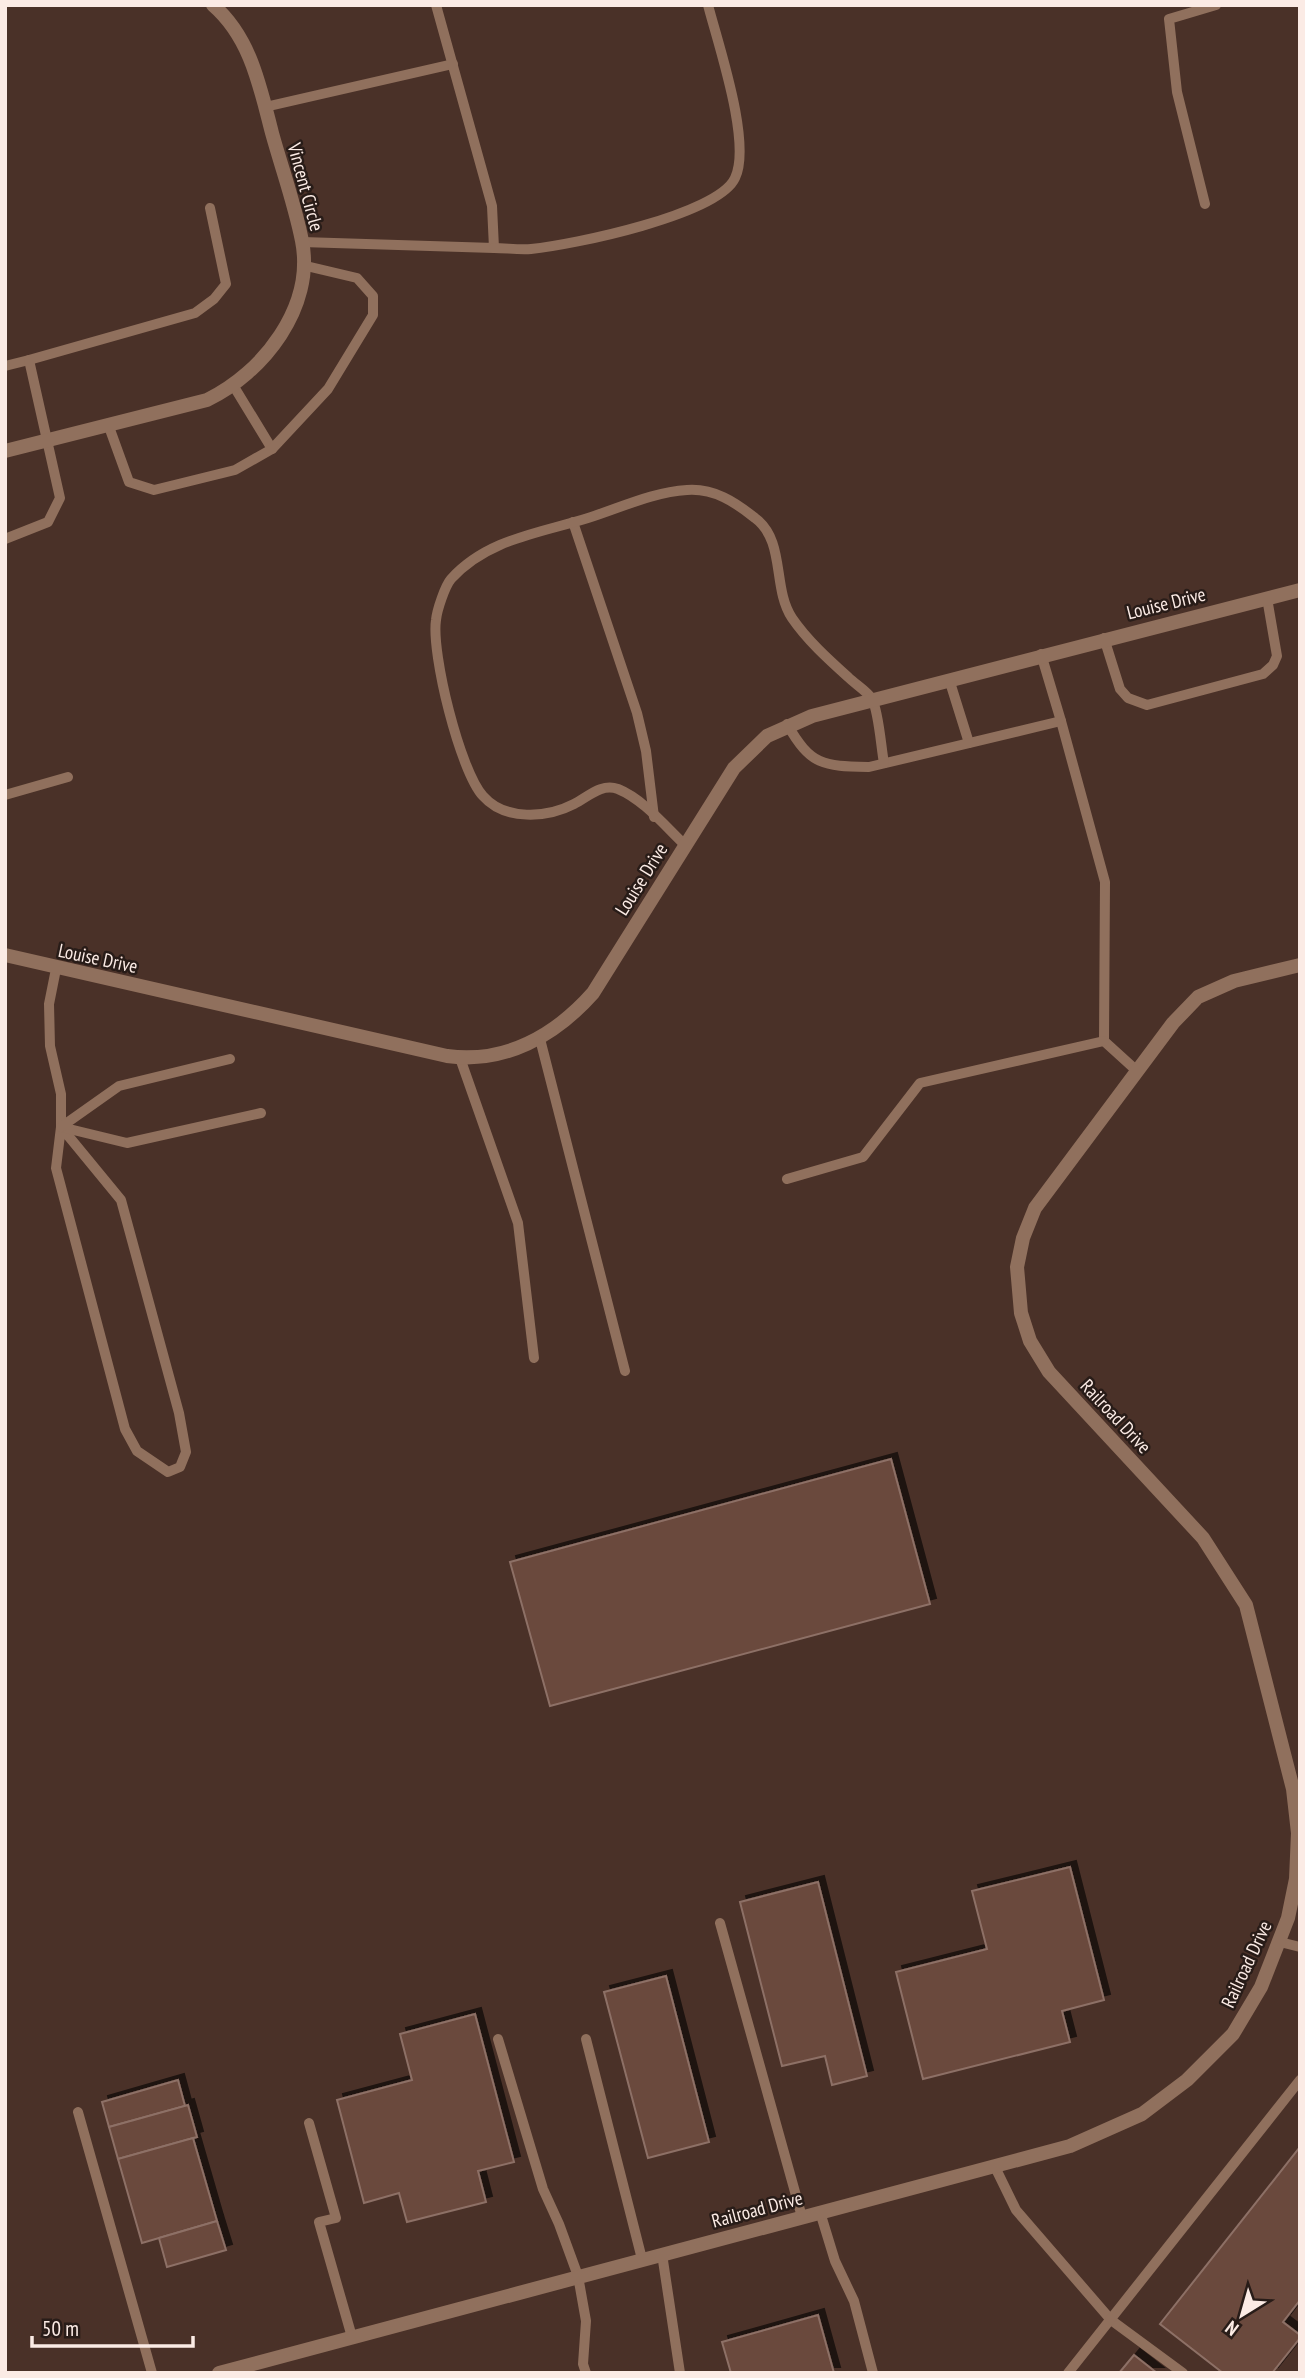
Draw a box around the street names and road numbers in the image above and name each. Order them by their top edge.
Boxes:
street label: Vincent Circle [282,139,329,234]
street label: Louise Drive [1124,582,1208,624]
street label: Louise Drive [610,838,673,919]
street label: Louise Drive [56,938,140,978]
street label: Railroad Drive [1075,1374,1157,1458]
street label: Railroad Drive [1215,1917,1277,2011]
street label: Railroad Drive [709,2185,805,2233]

